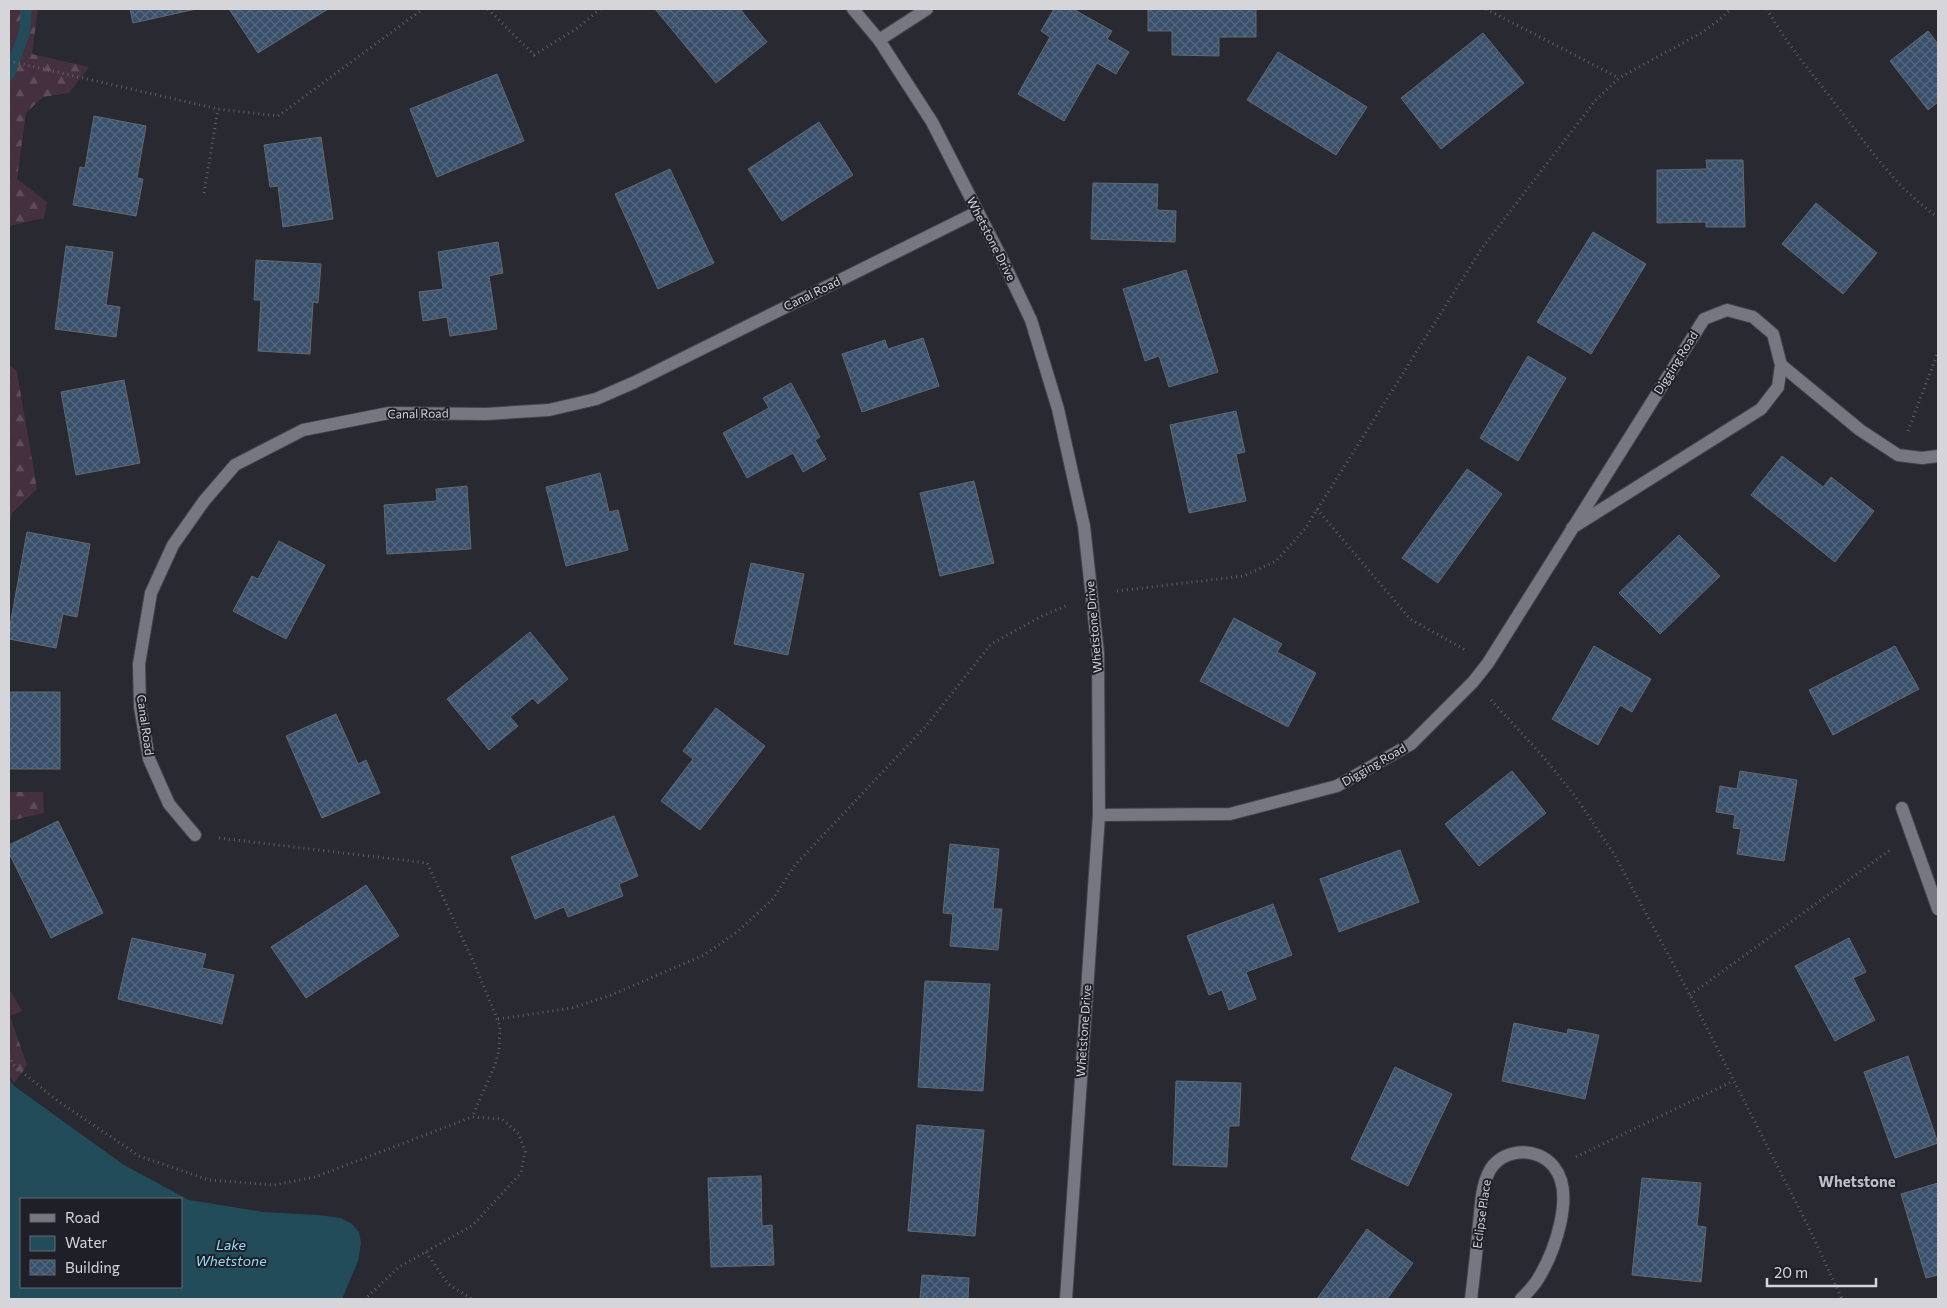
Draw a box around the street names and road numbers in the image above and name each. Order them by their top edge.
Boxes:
street label: Whetstone Drive [965,194,1019,283]
street label: Canal Road [781,273,842,313]
street label: Digging Road [1650,328,1700,397]
street label: Canal Road [387,405,449,421]
street label: Whetstone Drive [1082,581,1104,674]
street label: Canal Road [135,694,157,756]
street label: Digging Road [1339,740,1408,788]
street label: Whetstone Drive [1073,984,1093,1077]
street label: Eclipse Place [1469,1179,1493,1249]

